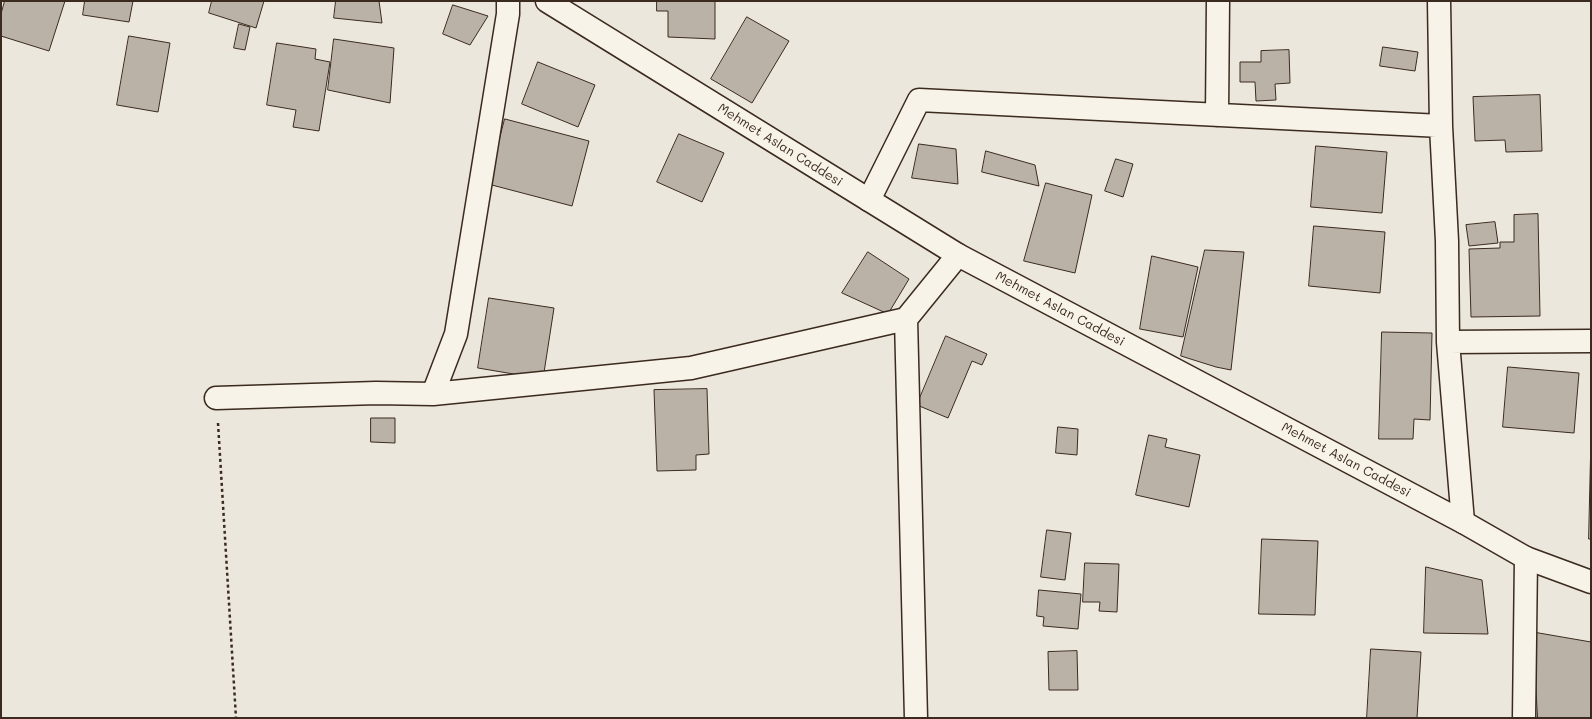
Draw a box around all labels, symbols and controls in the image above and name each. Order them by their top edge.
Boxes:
street label: Mehmet Aslan Caddesi [715,100,845,190]
street label: Mehmet Aslan Caddesi [993,268,1127,350]
street label: Mehmet Aslan Caddesi [1279,419,1413,501]

